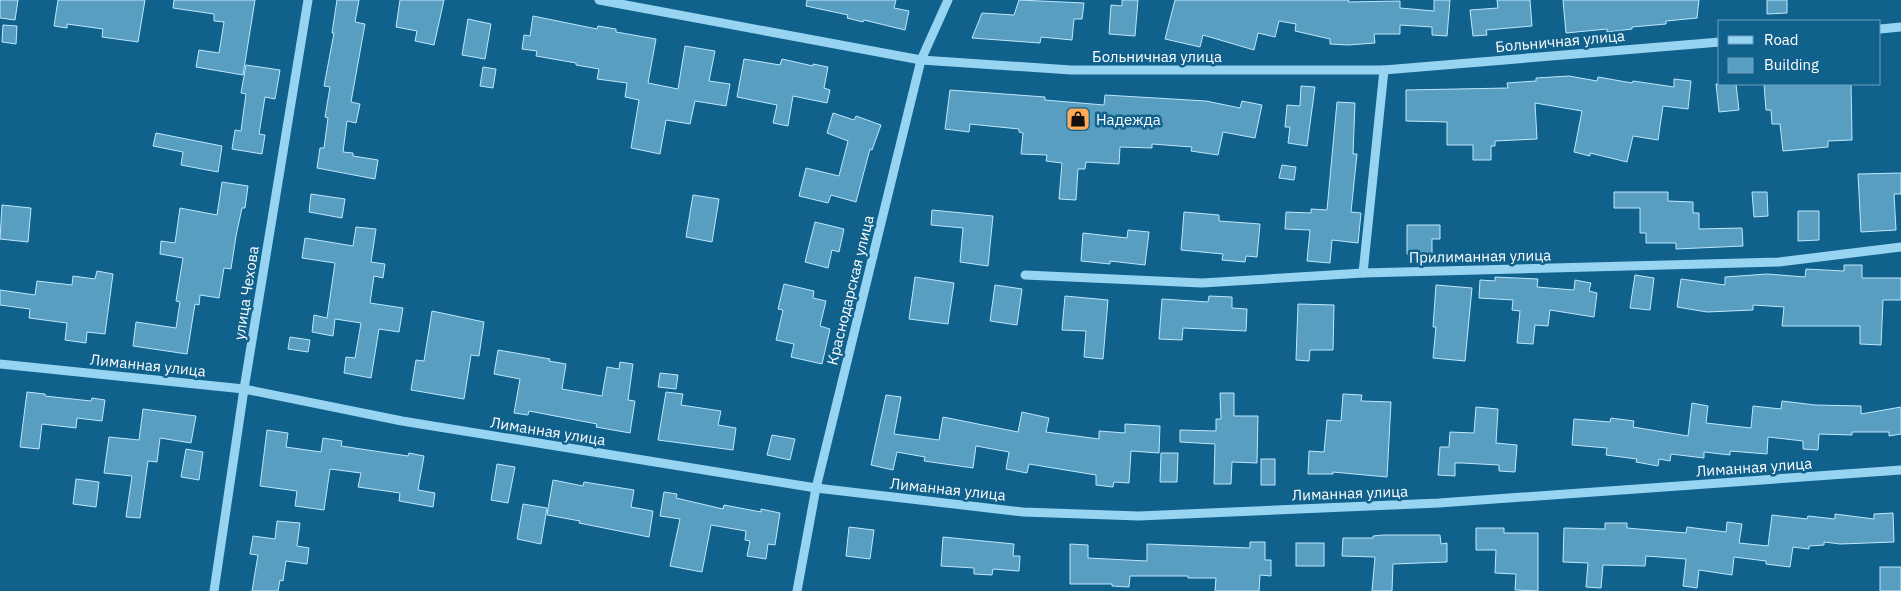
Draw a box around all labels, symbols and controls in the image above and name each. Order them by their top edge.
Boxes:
legend [1718,20,1881,85]
street label: Больничная улица [1495,26,1625,56]
text: Road [1764,30,1799,49]
street label: Больничная улица [1092,47,1222,66]
text: Building [1764,55,1819,74]
shop icon: Надежда [1065,106,1091,132]
place label: Надежда [1096,110,1161,129]
street label: Краснодарская улица [822,213,878,367]
street label: улица Чехова [229,245,263,341]
street label: Прилиманная улица [1409,245,1551,267]
street label: Лиманная улица [89,349,207,381]
street label: Лиманная улица [489,413,607,449]
street label: Лиманная улица [1695,453,1813,481]
street label: Лиманная улица [889,473,1007,505]
street label: Лиманная улица [1292,481,1408,505]

